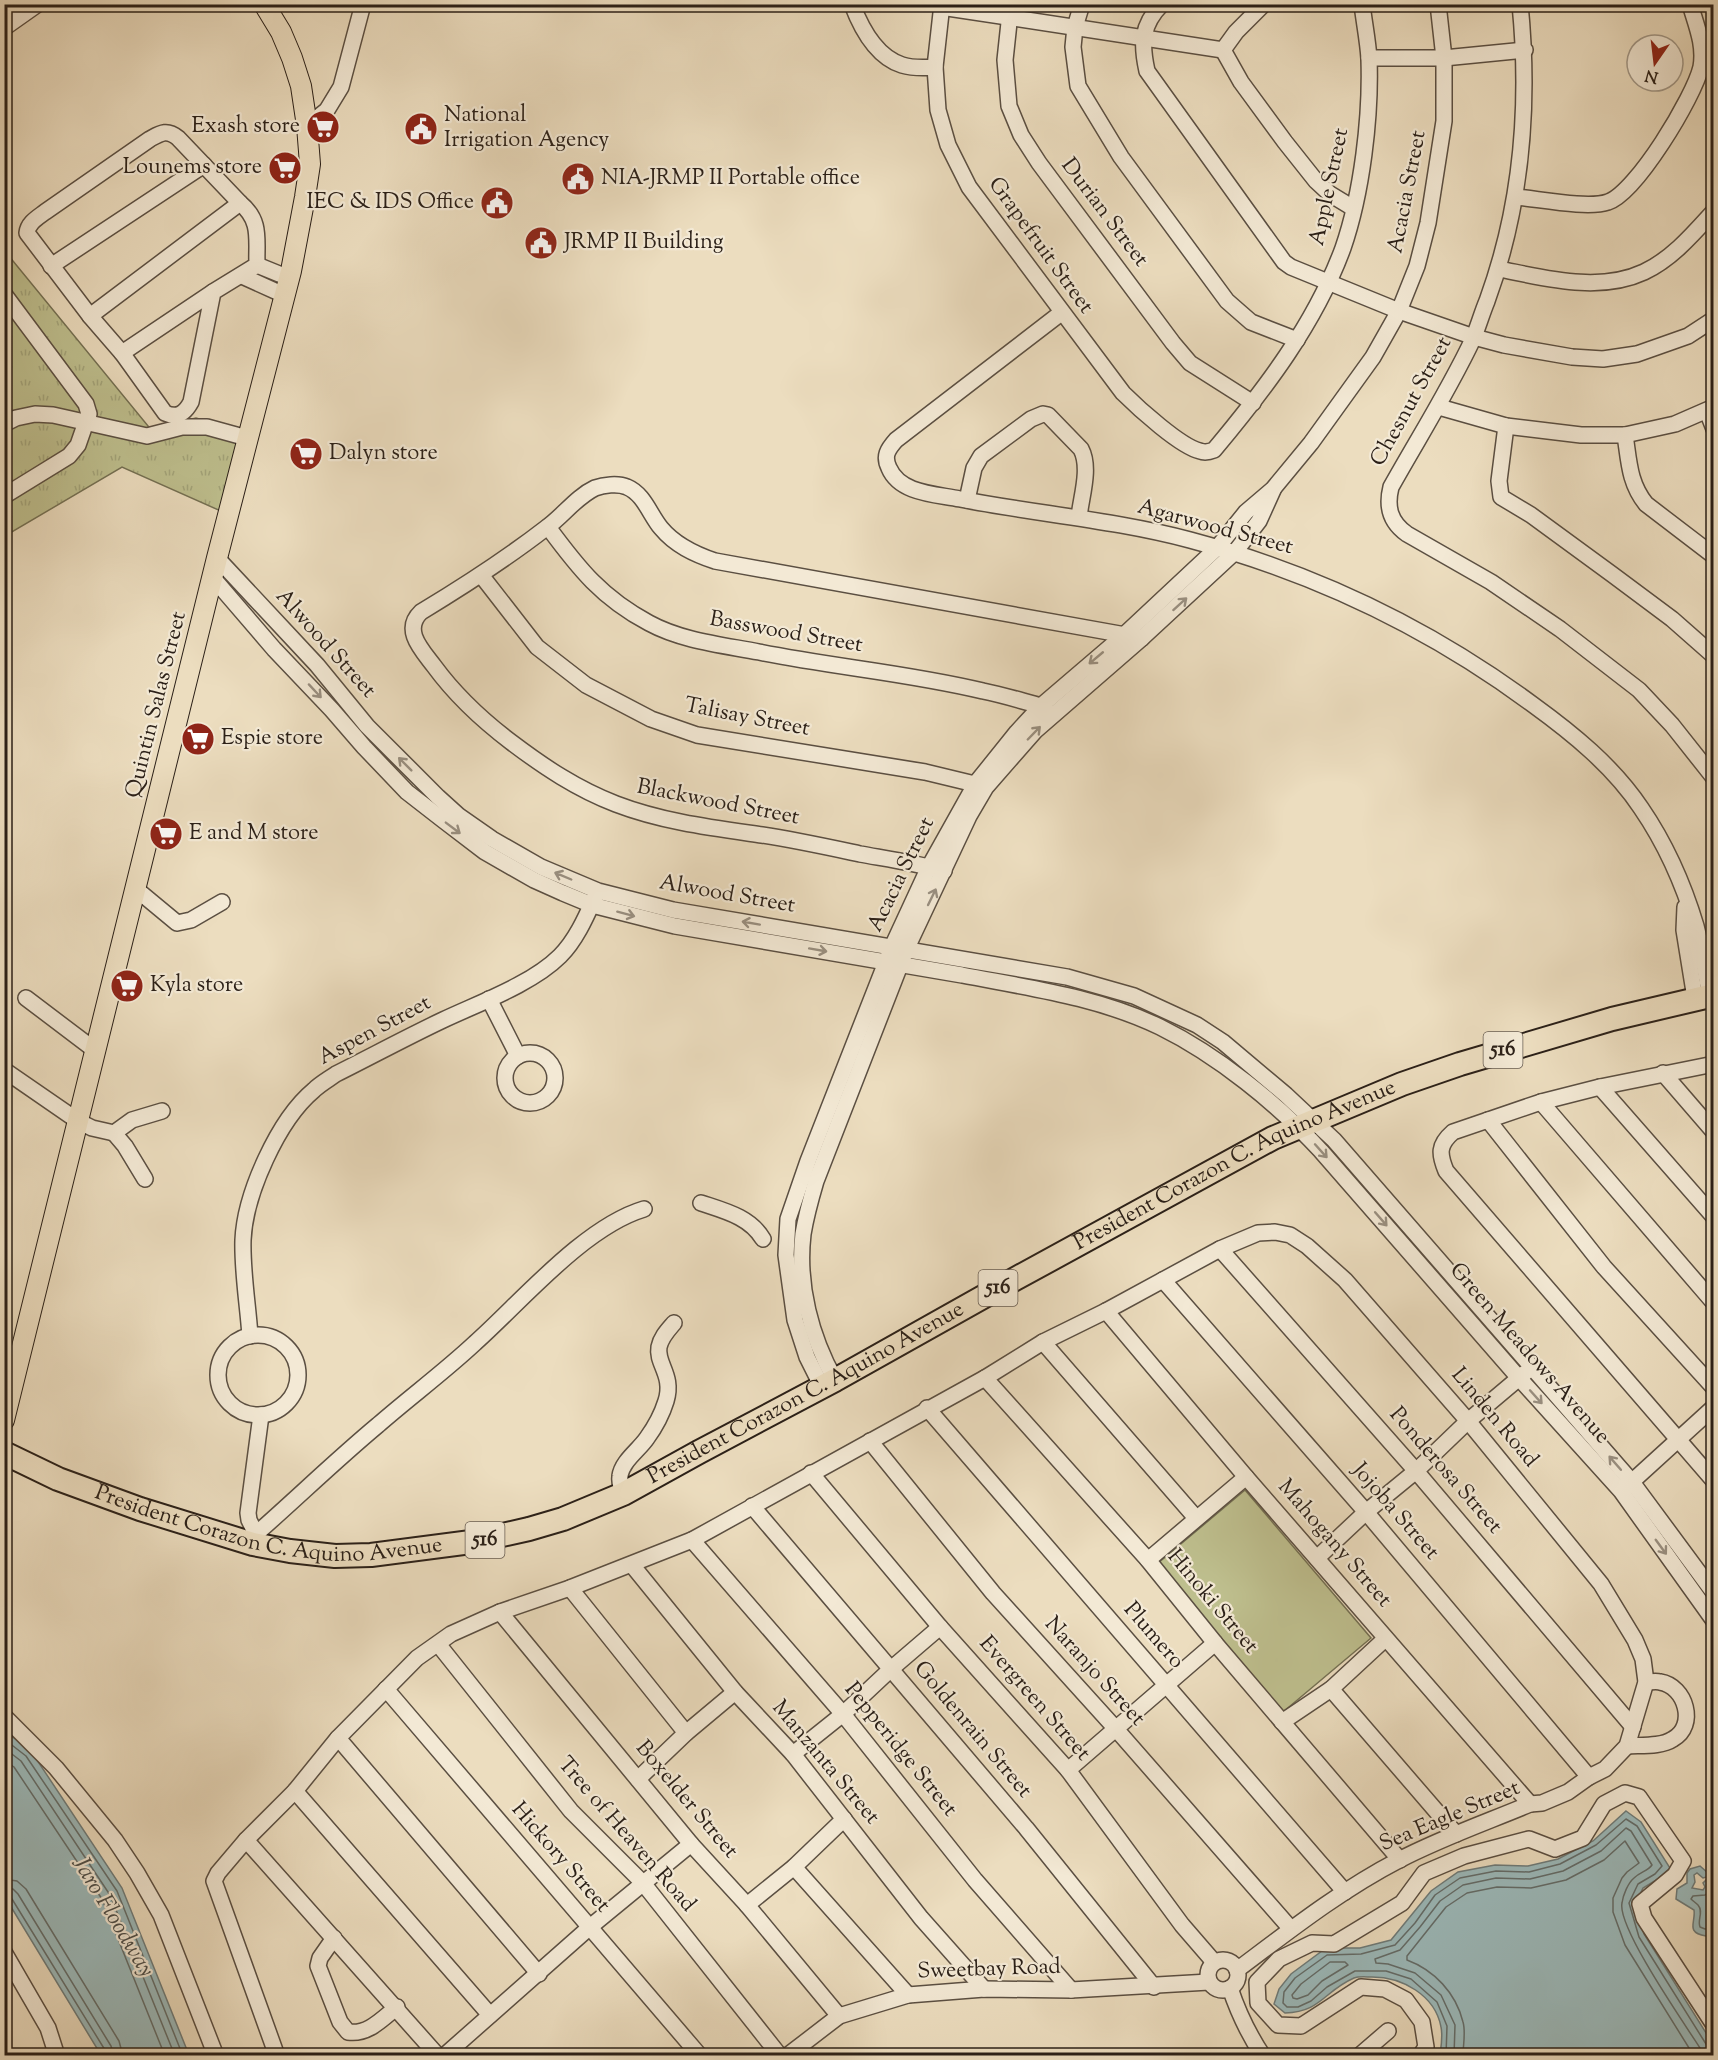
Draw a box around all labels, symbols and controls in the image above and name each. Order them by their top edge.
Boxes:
north arrow [1625,33,1685,93]
text: N [1643,62,1661,88]
place label: National Irrigation Agency [444,100,609,157]
supermarket icon: Exash store [305,109,341,145]
place label: Exash store [192,111,300,143]
public building icon: National Irrigation Agency [403,111,439,147]
street label: Apple Street [1302,125,1358,249]
street label: Acacia Street [1380,127,1436,256]
supermarket icon: Lounems store [267,150,303,186]
place label: Lounems store [123,152,262,184]
street label: Durian Street [1052,152,1156,275]
public building icon: NIA-JRMP II Portable office [560,161,596,197]
place label: NIA-JRMP II Portable office [601,163,860,195]
street label: Grapefruit Street [979,171,1101,321]
public building icon: IEC & IDS Office [479,185,515,221]
place label: IEC & IDS Office [306,187,474,219]
public building icon: JRMP II Building [523,225,559,261]
place label: JRMP II Building [563,227,724,259]
street label: Chesnut Street [1363,331,1461,473]
supermarket icon: Dalyn store [288,436,324,472]
place label: Dalyn store [329,438,438,470]
street label: Agarwood Street [1134,492,1297,564]
street label: Alwood Street [267,582,383,706]
one-way arrow [1172,597,1187,611]
street label: Basswood Street [707,604,866,662]
street label: Quintin Salas Street [118,608,196,802]
one-way arrow [1088,651,1104,664]
one-way arrow [308,683,322,698]
street label: Talisay Street [682,690,813,746]
supermarket icon: Espie store [180,721,216,757]
place label: Espie store [221,723,323,755]
one-way arrow [1027,725,1041,740]
one-way arrow [398,757,413,771]
street label: Blackwood Street [634,772,802,835]
street label: Acacia Street [860,812,944,938]
supermarket icon: E and M store [148,816,184,852]
place label: E and M store [189,818,319,850]
one-way arrow [445,821,461,834]
street label: Alwood Street [656,867,798,923]
one-way arrow [554,870,572,882]
one-way arrow [926,889,938,907]
one-way arrow [616,909,635,921]
one-way arrow [742,918,761,929]
one-way arrow [807,944,827,955]
supermarket icon: Kyla store [109,968,145,1004]
place label: Kyla store [150,970,243,1002]
street label: Aspen Street [313,988,437,1074]
road number: 516 [1484,1032,1522,1068]
street label: President Corazon C. Aquino Avenue [1068,1072,1401,1260]
one-way arrow [1314,1143,1328,1158]
one-way arrow [1374,1211,1387,1227]
street label: Green Meadows Avenue [1441,1256,1617,1452]
road number: 516 [978,1270,1018,1306]
street label: President Corazon C. Aquino Avenue [642,1294,970,1493]
street label: Linden Road [1443,1361,1545,1475]
one-way arrow [1529,1389,1543,1404]
street label: Ponderosa Street [1381,1400,1510,1542]
street label: Jojoba Street [1343,1456,1447,1568]
one-way arrow [1608,1456,1622,1471]
street label: Mahogany Street [1269,1473,1399,1616]
street label: President Corazon C. Aquino Avenue [90,1478,444,1572]
road number: 516 [466,1522,504,1558]
one-way arrow [1655,1538,1667,1554]
street label: Hinoki Street [1159,1543,1266,1662]
street label: Plumero [1115,1595,1191,1677]
street label: Naranjo Street [1036,1610,1152,1734]
street label: Evergreen Street [971,1629,1098,1769]
street label: Goldenrain Street [905,1655,1039,1806]
street label: Pepperidge Street [836,1676,965,1825]
street label: Manzanta Street [763,1694,887,1833]
street label: Boxelder Street [627,1734,745,1866]
street label: Tree of Heaven Road [549,1750,703,1920]
street label: Sea Eagle Street [1375,1773,1526,1861]
street label: Hickory Street [503,1796,618,1921]
water label: Jaro Floodway [63,1849,162,1984]
street label: Sweetbay Road [917,1952,1061,1988]

